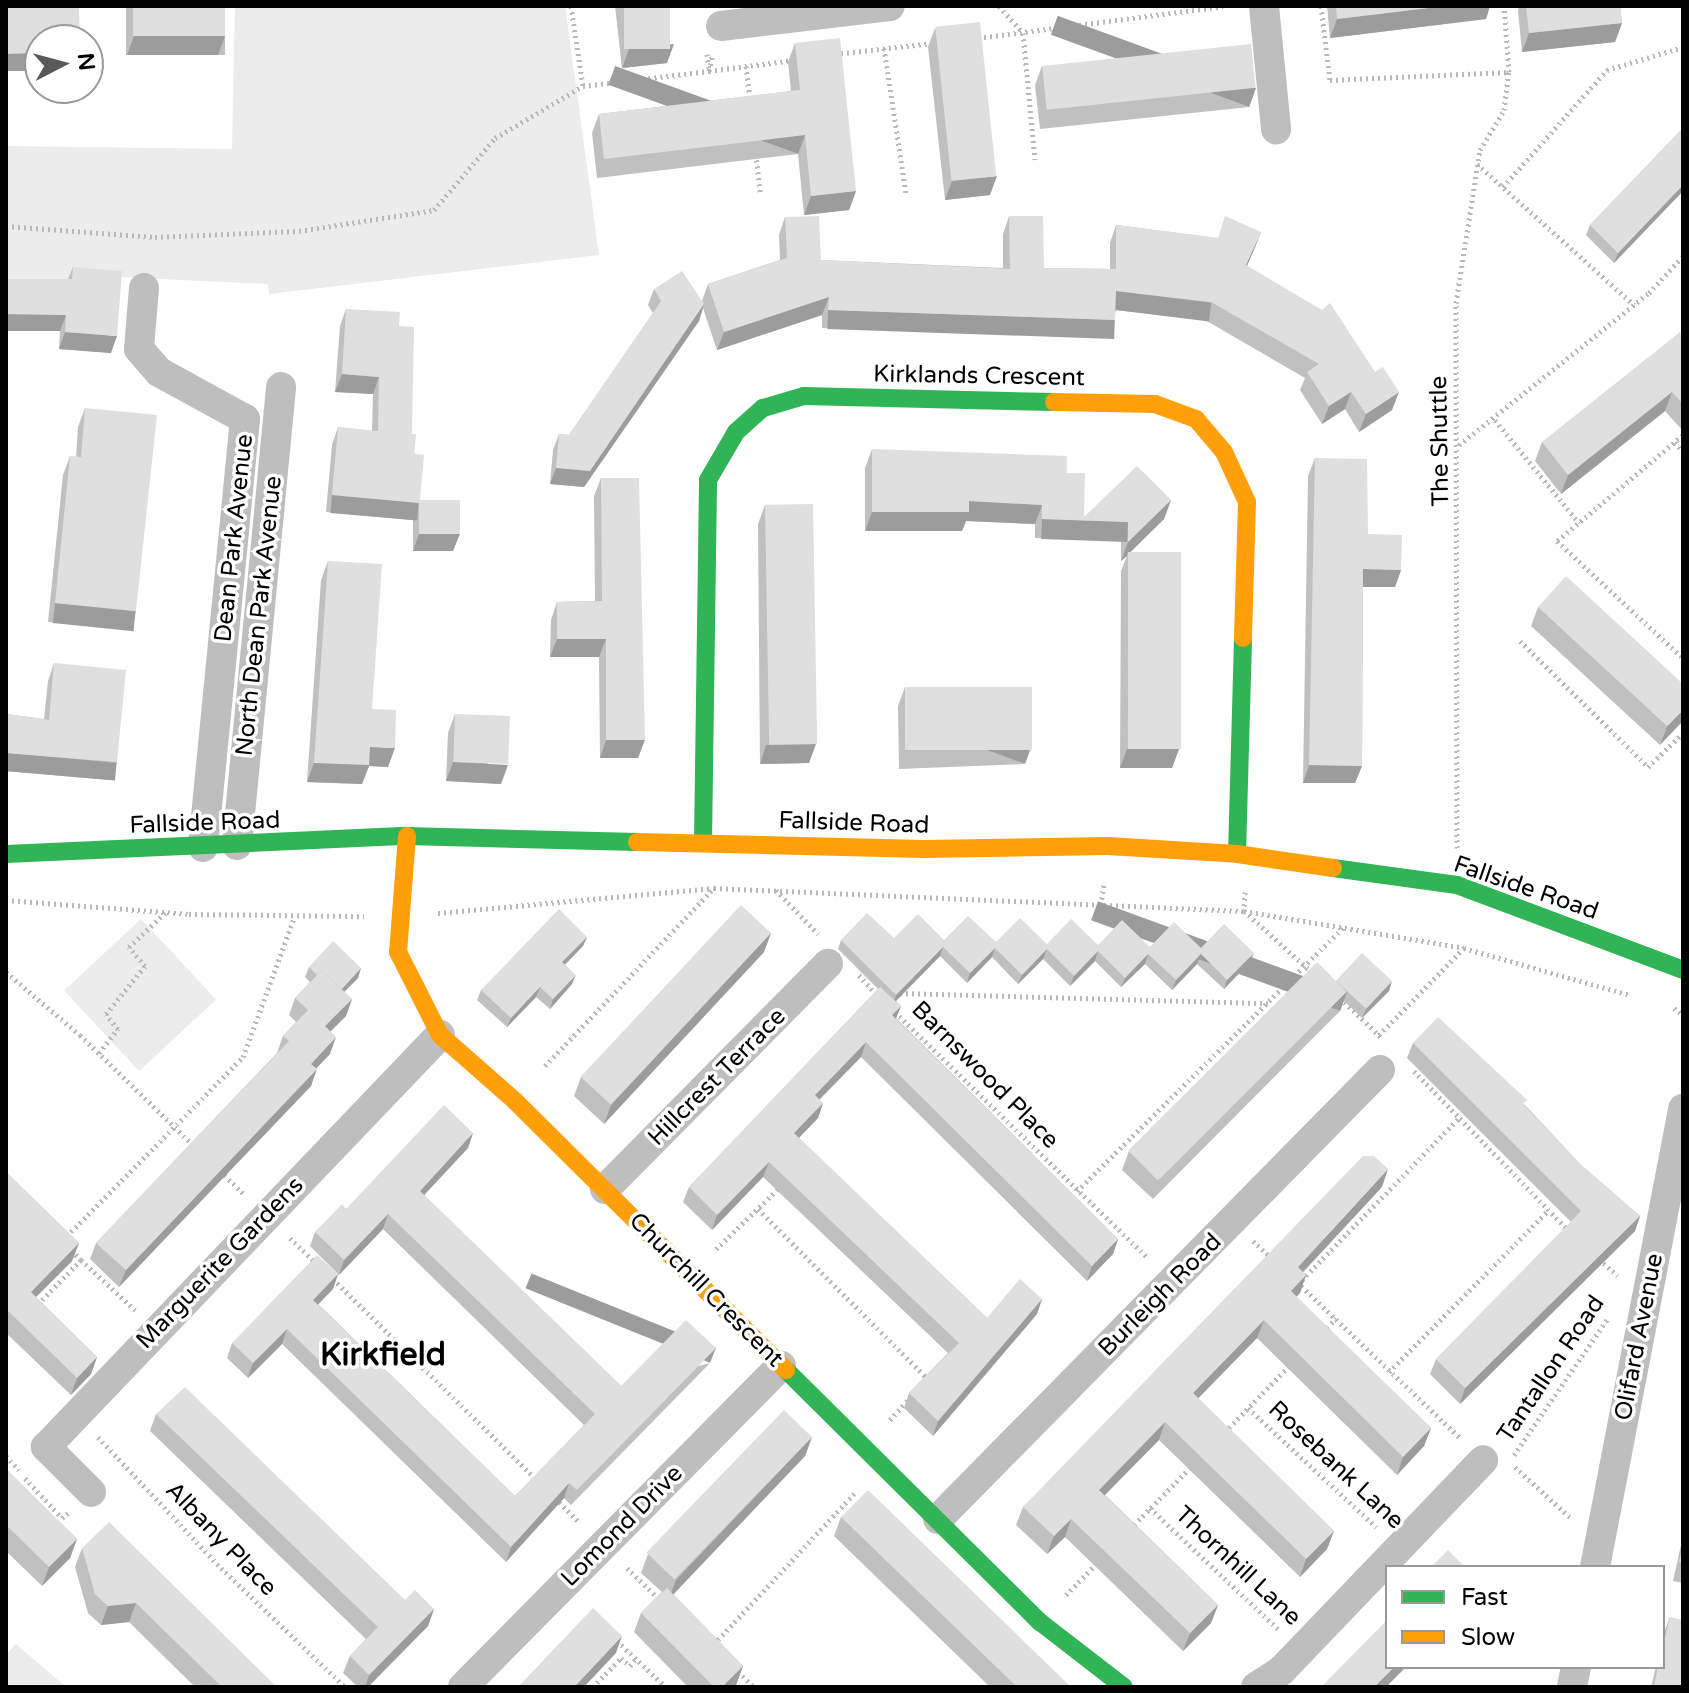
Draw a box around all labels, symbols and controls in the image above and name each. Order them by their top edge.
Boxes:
north arrow [24,24,104,104]
text: N [72,52,100,72]
street label: Kirklands Crescent [873,360,1085,392]
street label: The Shuttle [1424,375,1456,507]
street label: Dean Park Avenue [209,433,259,643]
street label: North Dean Park Avenue [230,474,288,758]
street label: Fallside Road [129,806,281,840]
street label: Fallside Road [778,806,930,840]
street label: Fallside Road [1450,850,1602,926]
street label: Barnswood Place [905,995,1065,1155]
street label: Hillcrest Terrace [642,1002,792,1152]
street label: Marguerite Gardens [130,1171,310,1355]
street label: Churchill Crescent [623,1207,789,1373]
street label: Burleigh Road [1092,1227,1228,1363]
street label: Olifard Avenue [1609,1251,1669,1423]
street label: Tantallon Road [1491,1290,1611,1448]
district label: Kirkfield [320,1336,446,1374]
street label: Rosebank Lane [1262,1395,1410,1535]
street label: Lomond Drive [555,1459,689,1593]
street label: Albany Place [159,1476,283,1602]
street label: Thornhill Lane [1169,1500,1307,1632]
legend [1385,1565,1665,1669]
text: Fast [1461,1583,1508,1612]
text: Slow [1461,1623,1515,1652]

